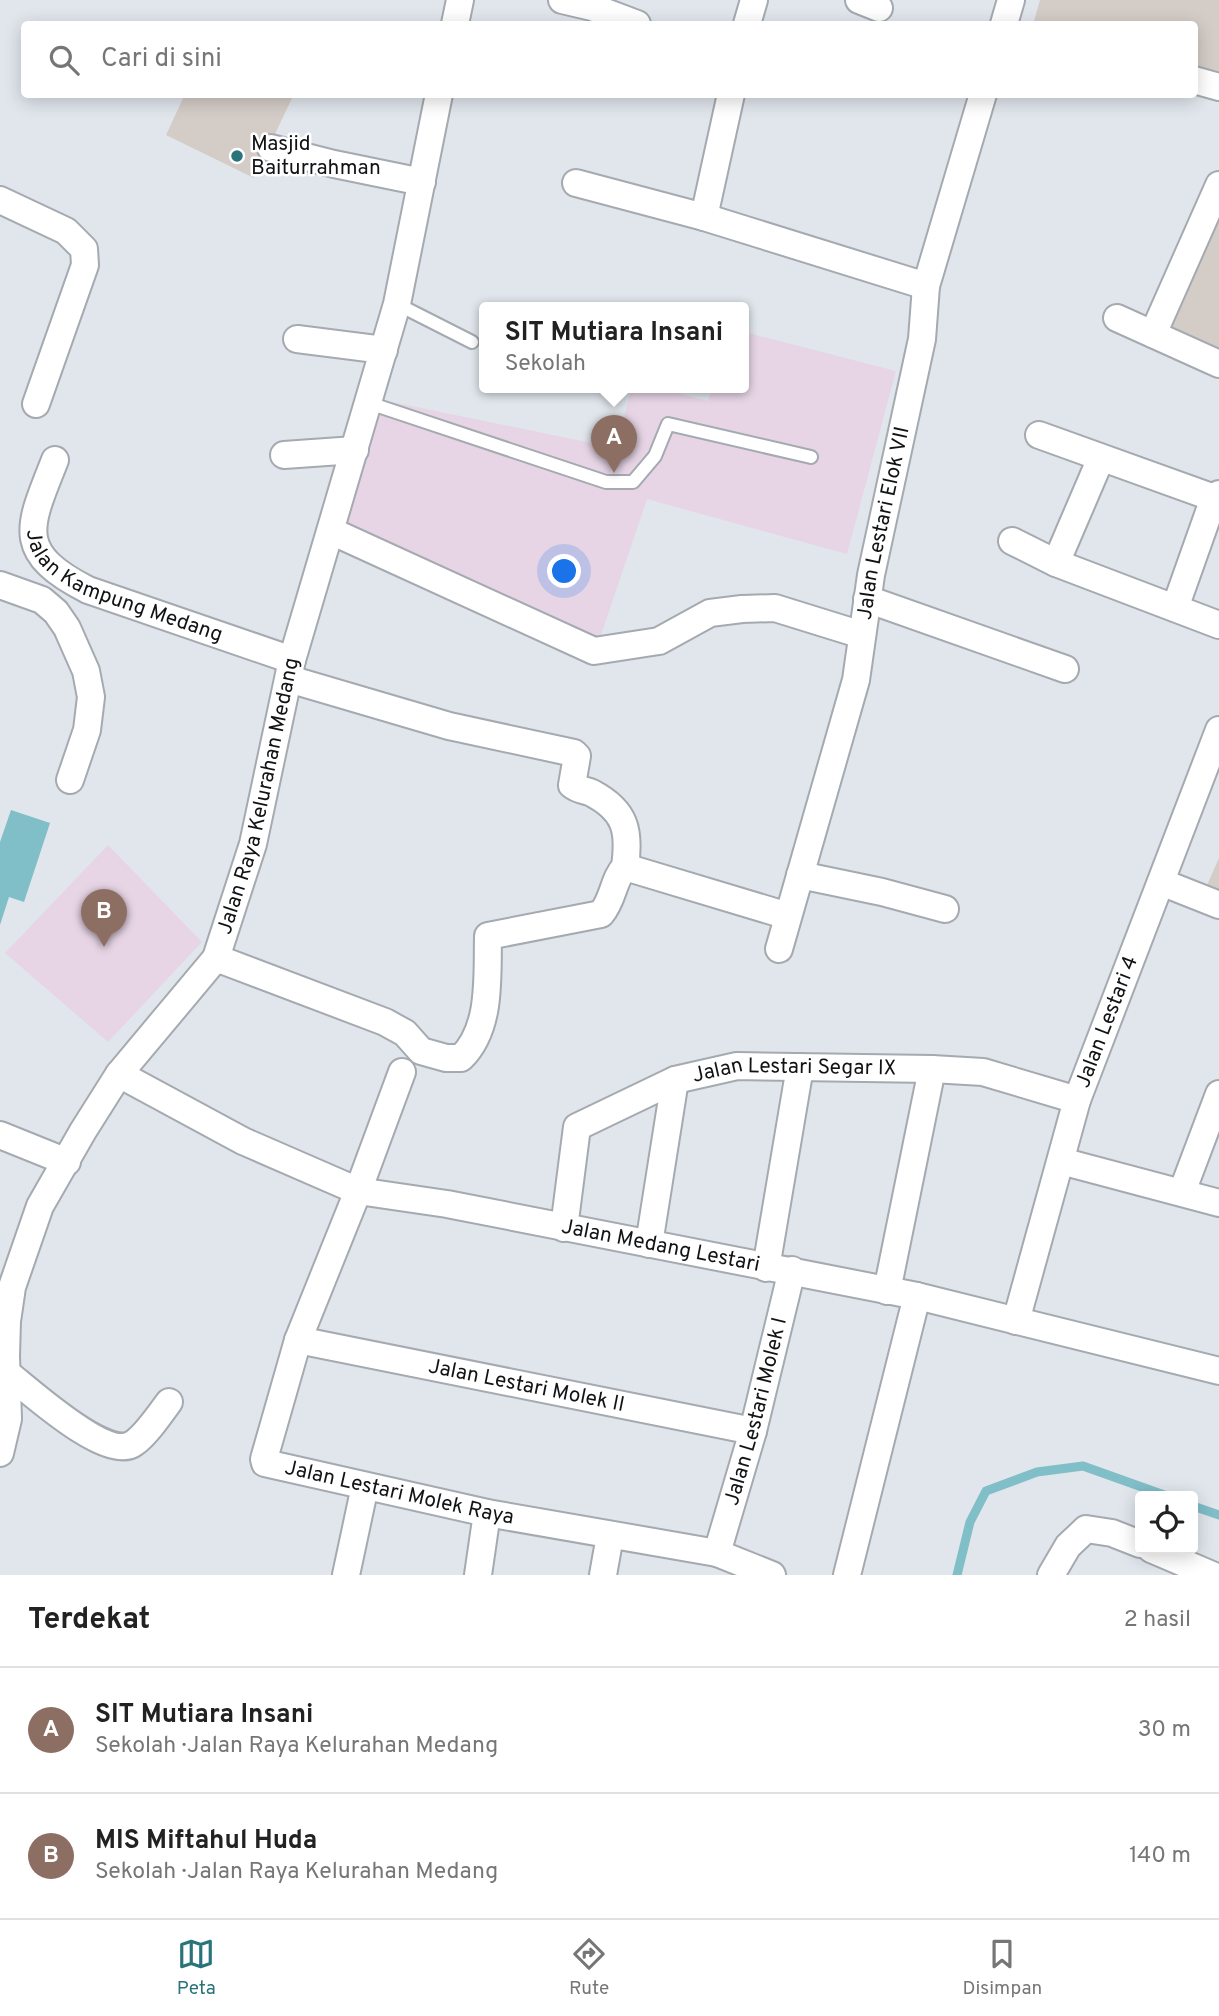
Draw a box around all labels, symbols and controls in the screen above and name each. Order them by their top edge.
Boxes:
search box [21,21,1198,98]
icon: search [45,41,83,79]
text: Cari di sini [101,43,222,76]
place label: Masjid Baiturrahman [251,131,381,182]
marker: Masjid Baiturrahman [229,148,245,164]
popup [479,302,749,393]
text: SIT Mutiara Insani [505,317,723,350]
text: Sekolah [505,350,586,379]
pin: A [591,415,637,473]
street label: Jalan Lestari Elok VII [851,424,916,622]
street label: Jalan Kampung Medang [20,528,226,649]
your location [547,554,581,588]
street label: Jalan Raya Kelurahan Medang [211,655,306,938]
pin: B [81,889,127,947]
street label: Jalan Lestari 4 [1069,952,1145,1092]
street label: Jalan Lestari Segar IX [690,1052,897,1089]
street label: Jalan Medang Lestari [559,1213,762,1278]
street label: Jalan Lestari Molek I [718,1315,794,1509]
street label: Jalan Lestari Molek II [426,1353,627,1418]
street label: Jalan Lestari Molek Raya [282,1454,516,1531]
map controls [1135,1491,1198,1554]
button: locate [1135,1491,1198,1554]
text: Terdekat [28,1602,150,1639]
text: 2 hasil [1124,1606,1191,1635]
text: SIT Mutiara Insani [95,1699,313,1732]
text: A [43,1716,59,1745]
text: 30 m [1138,1716,1191,1745]
text: Sekolah · Jalan Raya Kelurahan Medang [95,1732,498,1761]
text: MIS Miftahul Huda [95,1825,317,1858]
text: B [43,1842,59,1871]
text: 140 m [1129,1842,1191,1871]
text: Sekolah · Jalan Raya Kelurahan Medang [95,1858,498,1887]
tab: Peta [177,1935,216,2001]
tab: Rute [569,1935,609,2001]
tab: Disimpan [963,1935,1042,2001]

